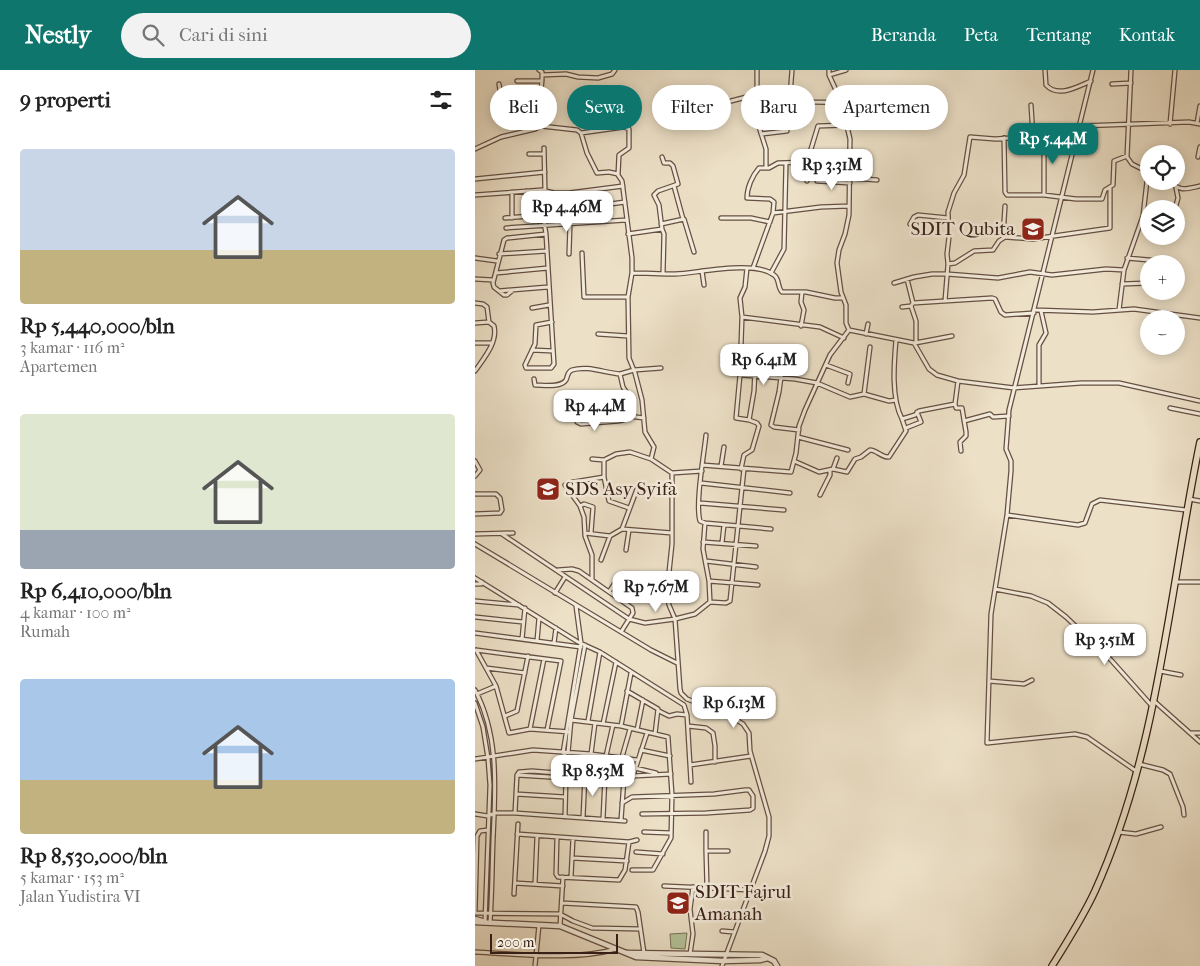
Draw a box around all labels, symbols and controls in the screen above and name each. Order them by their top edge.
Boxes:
search box [121,13,471,58]
text: Nestly [25,21,91,49]
icon: search [139,21,167,49]
text: Cari di sini [179,24,268,46]
text: Beranda [871,25,936,46]
text: Peta [964,25,998,46]
text: Tentang [1026,25,1091,46]
text: Kontak [1119,25,1175,46]
chip: Beli [490,85,557,130]
chip: Sewa [567,85,642,130]
chip: Filter [652,85,731,130]
chip: Baru [741,85,815,130]
chip: Apartemen [825,85,948,130]
icon: filters [427,86,455,114]
text: 9 properti [20,88,111,112]
pin: Rp 5.44M [1001,122,1105,165]
text: Rp 5.44M [1019,129,1087,148]
map controls [1140,145,1185,355]
button: locate [1140,145,1185,190]
pin: Rp 3.31M [780,148,884,191]
text: Rp 3.31M [802,155,862,174]
icon: home [193,182,283,272]
pin: Rp 4.46M [515,190,619,233]
text: Rp 4.46M [532,197,602,216]
button: layers [1140,200,1185,245]
school or university icon: SDIT Qubita [1020,216,1046,242]
place label: SDIT Qubita [910,218,1015,240]
button: + [1140,255,1185,300]
button: − [1140,310,1185,355]
text: Rp 5,440,000/bln [20,314,175,338]
text: 3 kamar · 116 m² [20,338,124,357]
pin: Rp 6.41M [712,344,816,386]
text: Rp 6.41M [731,350,797,369]
text: Apartemen [20,357,97,376]
pin: Rp 4.4M [549,390,641,432]
text: Rp 4.4M [564,396,626,415]
icon: home [193,447,283,537]
school or university icon: SDS Asy Syifa [535,476,561,502]
place label: SDS Asy Syifa [565,478,677,500]
pin: Rp 7.67M [604,570,708,613]
text: Rp 7.67M [623,577,689,596]
text: Rp 6,410,000/bln [20,579,172,603]
text: 4 kamar · 100 m² [20,603,131,622]
text: Rumah [20,622,70,641]
pin: Rp 3.51M [1053,624,1157,666]
text: Rp 3.51M [1075,630,1135,649]
pin: Rp 6.13M [682,686,786,729]
text: Rp 6.13M [703,693,765,712]
icon: home [193,712,283,802]
pin: Rp 8.53M [541,754,645,797]
text: Rp 8.53M [562,761,624,780]
text: Rp 8,530,000/bln [20,844,167,868]
text: 5 kamar · 153 m² [20,868,124,887]
place label: SDIT Fajrul Amanah [694,881,791,925]
text: Jalan Yudistira VI [20,887,141,906]
school or university icon: SDIT Fajrul Amanah [665,890,691,916]
scale bar [490,931,617,954]
text: 200 m [497,934,534,951]

